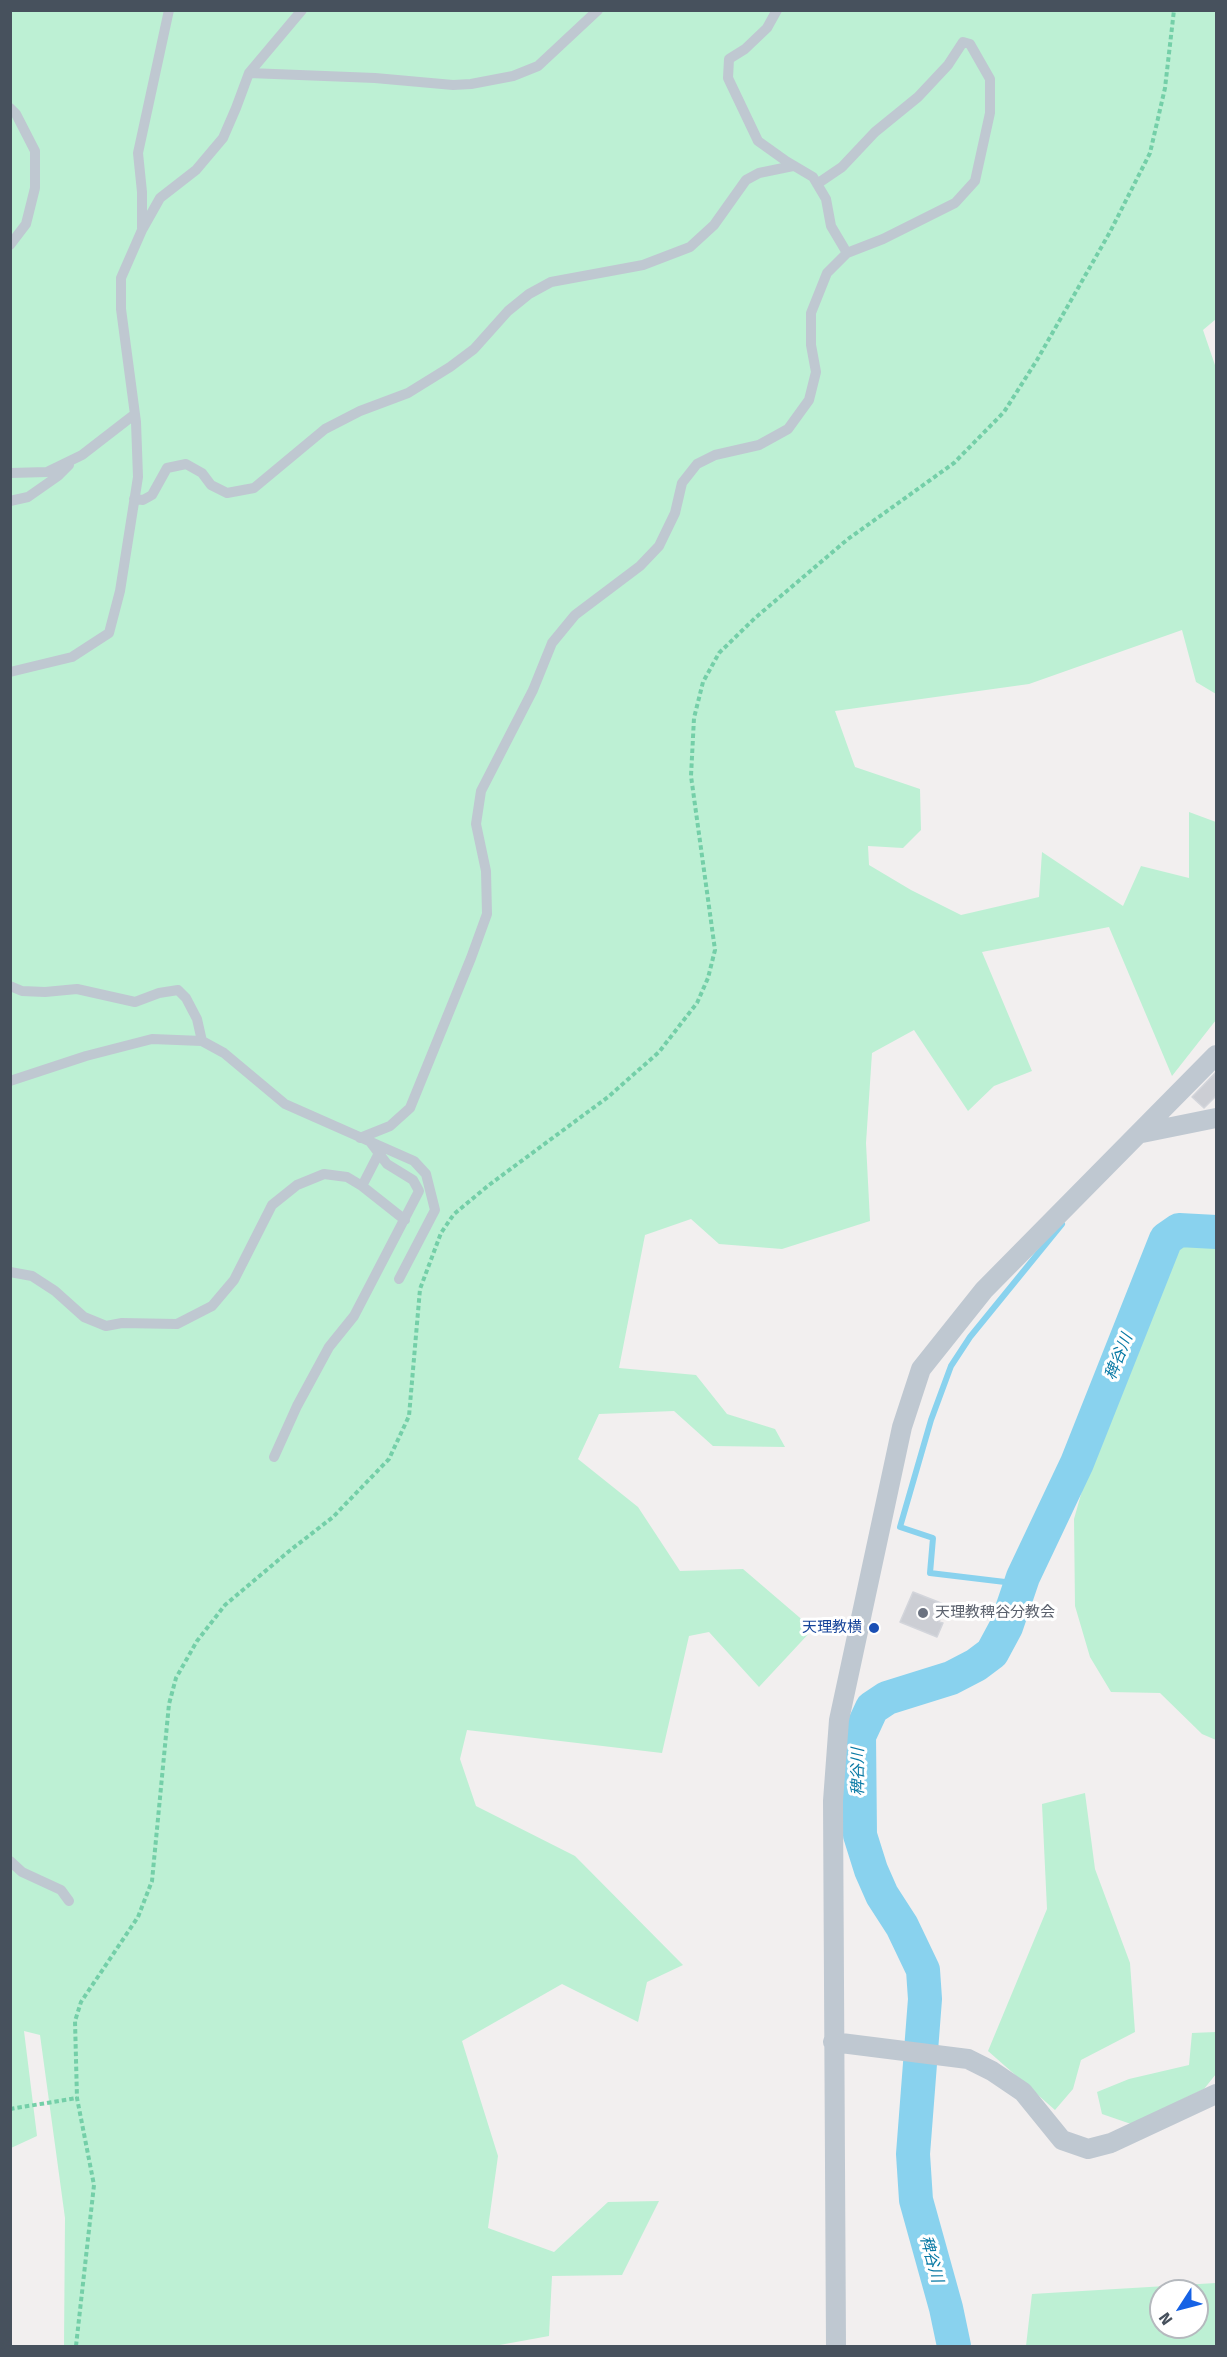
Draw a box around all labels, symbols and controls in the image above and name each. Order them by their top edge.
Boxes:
water label: 稗谷川 [1101,1331,1137,1383]
place label: 天理教稗谷分教会 [935,1604,1055,1622]
marker: 天理教稗谷分教会 [916,1606,930,1620]
place label: 天理教横 [802,1619,862,1637]
marker: 天理教横 [867,1621,881,1635]
water label: 稗谷川 [849,1748,869,1796]
water label: 稗谷川 [916,2233,946,2285]
north arrow [1149,2279,1209,2339]
text: N [1155,2309,1176,2329]

